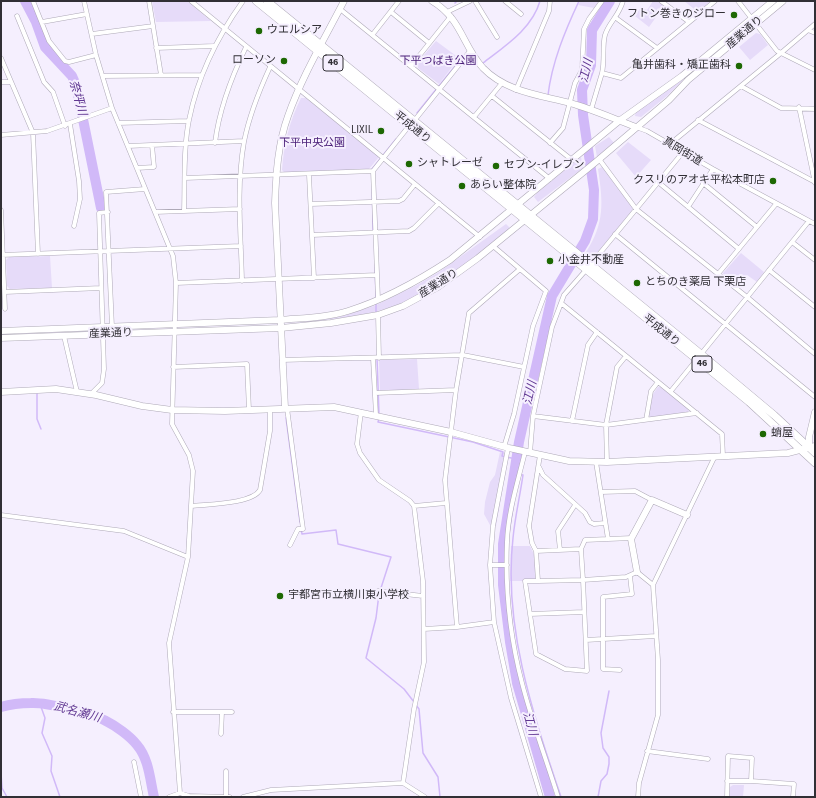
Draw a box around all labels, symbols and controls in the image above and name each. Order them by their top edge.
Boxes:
place label: フトン巻きのジロー [627,8,726,22]
marker: フトン巻きのジロー [729,10,739,20]
street label: 産業通り [724,14,766,52]
place label: ウエルシア [267,24,322,38]
marker: ウエルシア [254,26,264,36]
place label: ローソン [232,54,276,68]
road number: 46 [323,55,343,71]
park label: 下平つばき公園 [400,55,476,69]
marker: ローソン [279,56,289,66]
water label: 江川 [577,58,597,84]
place label: 亀井歯科・矯正歯科 [632,59,731,73]
marker: 亀井歯科・矯正歯科 [734,61,744,71]
water label: 奈坪川 [65,79,89,117]
street label: 平成通り [391,109,433,147]
place label: LIXIL [351,124,373,138]
marker: LIXIL [376,126,386,136]
street label: 真岡街道 [660,135,704,169]
park label: 下平中央公園 [279,137,345,151]
place label: シャトレーゼ [417,157,483,171]
marker: シャトレーゼ [404,159,414,169]
place label: セブン-イレブン [504,159,584,173]
marker: セブン-イレブン [491,161,501,171]
place label: クスリのアオキ平松本町店 [633,174,765,188]
marker: クスリのアオキ平松本町店 [768,176,778,186]
place label: あらい整体院 [470,179,536,193]
marker: あらい整体院 [457,181,467,191]
place label: 小金井不動産 [558,254,624,268]
marker: 小金井不動産 [545,256,555,266]
street label: 産業通り [417,267,461,301]
place label: とちのき薬局 下栗店 [645,276,746,290]
marker: とちのき薬局 下栗店 [632,278,642,288]
street label: 平成通り [640,312,682,350]
street label: 産業通り [89,327,133,341]
road number: 46 [692,356,712,372]
water label: 江川 [521,380,541,406]
place label: 蛸屋 [771,427,793,441]
marker: 蛸屋 [758,429,768,439]
place label: 宇都宮市立横川東小学校 [288,589,409,603]
marker: 宇都宮市立横川東小学校 [275,591,285,601]
water label: 武名瀬川 [52,700,102,726]
water label: 江川 [519,710,539,738]

